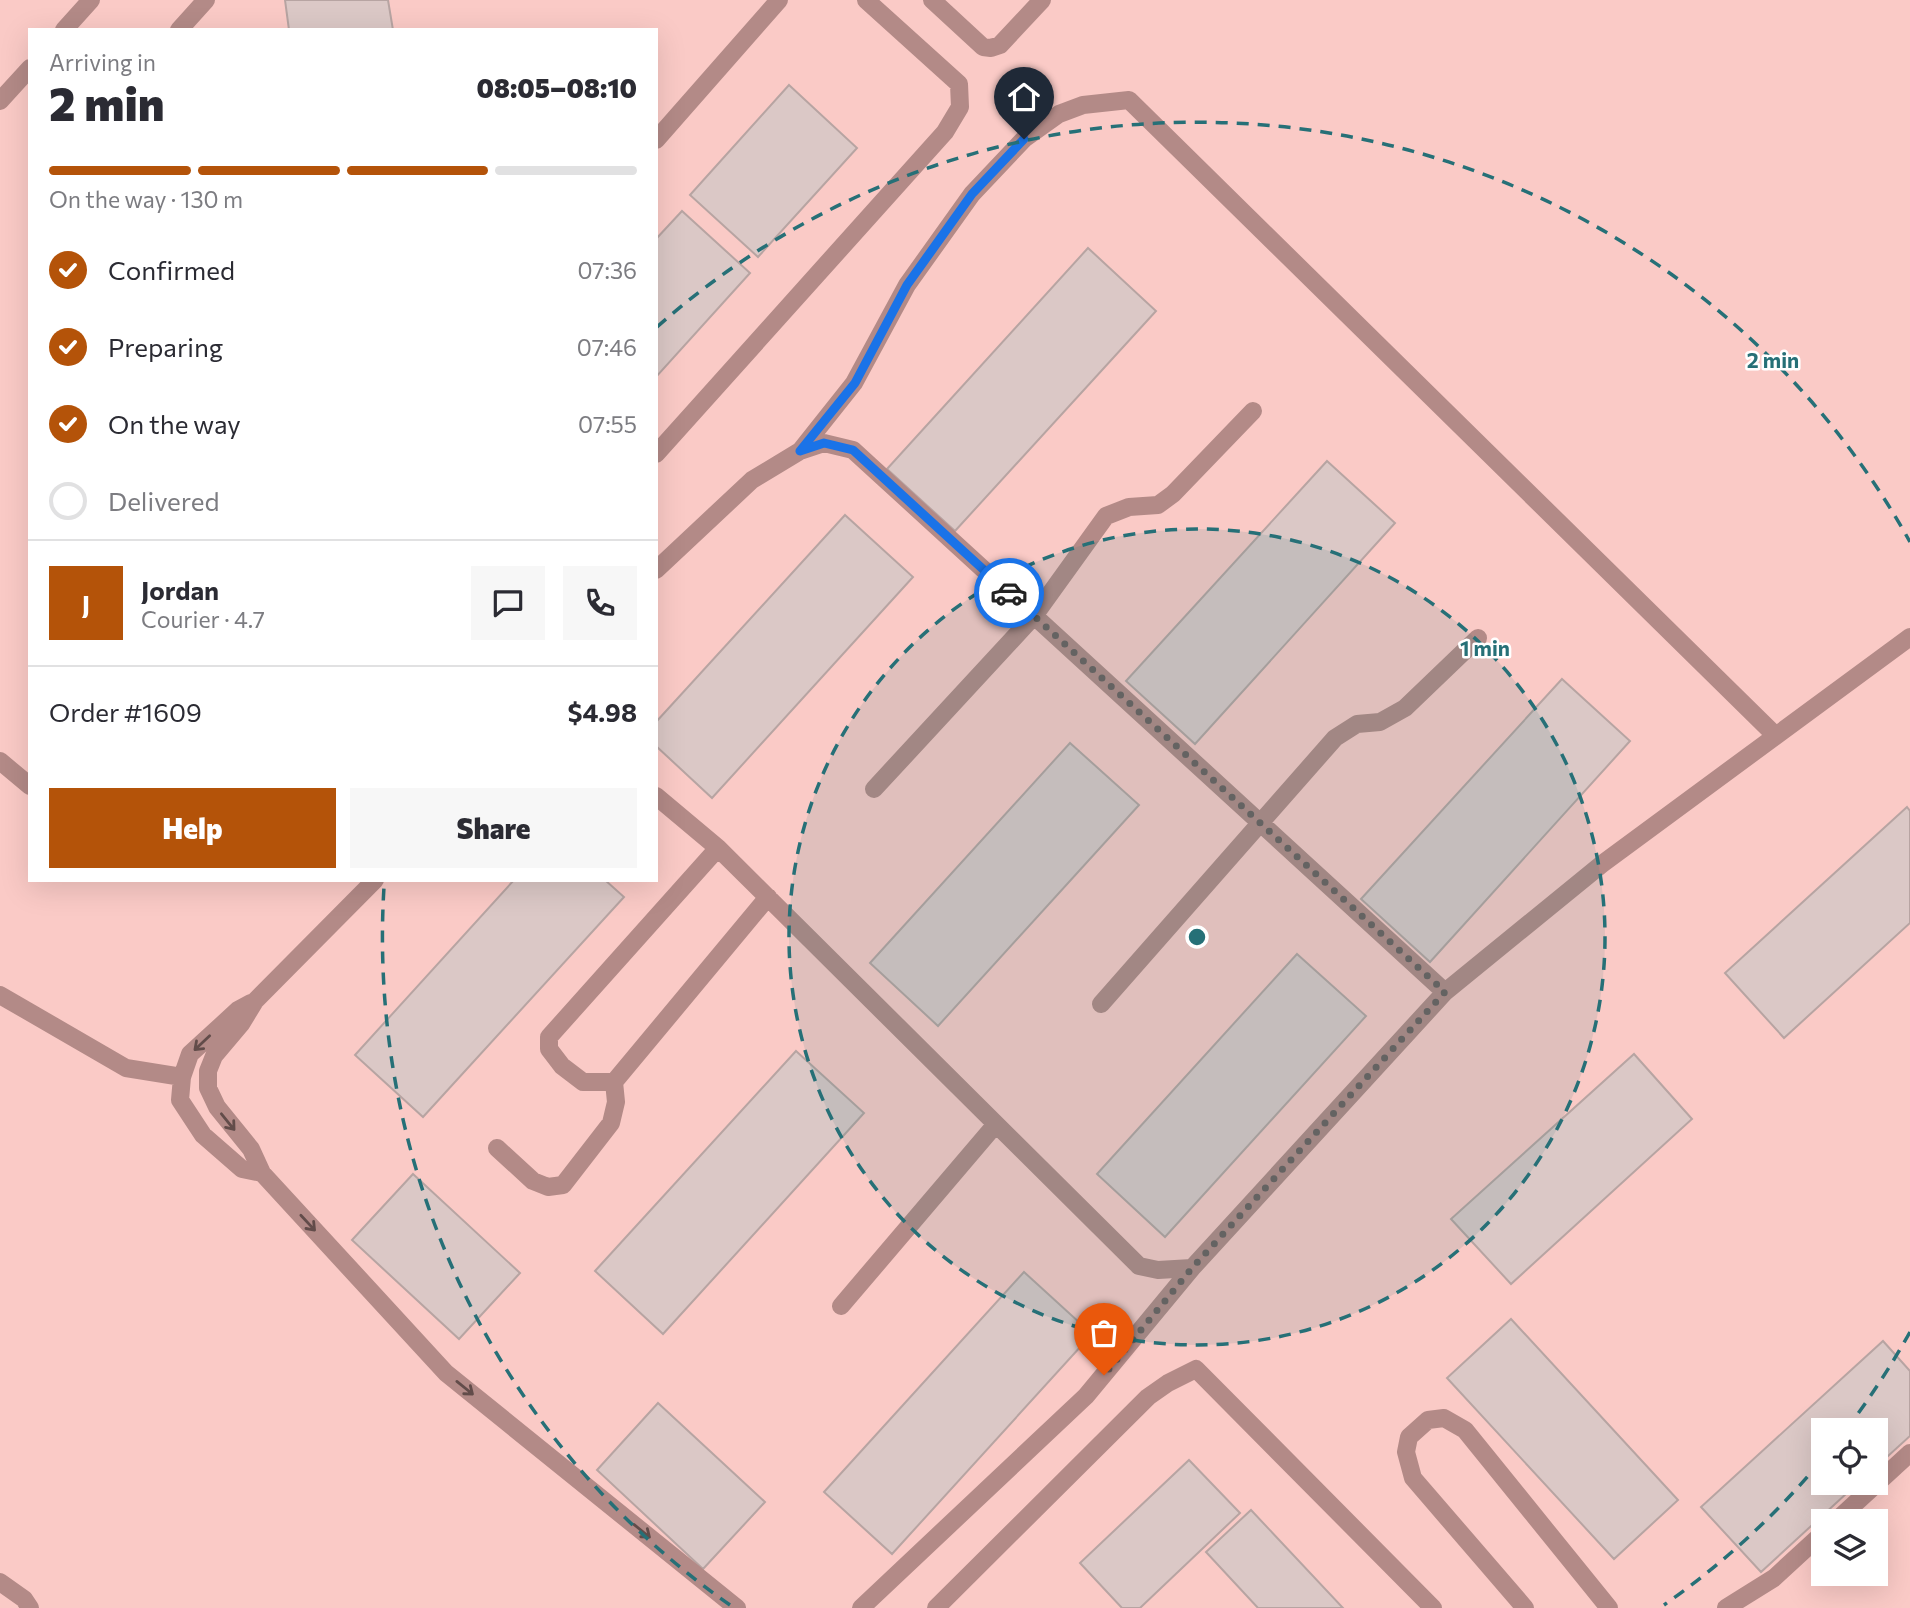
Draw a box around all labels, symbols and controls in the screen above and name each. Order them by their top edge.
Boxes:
text: Arriving in [49,48,156,76]
pin [994,67,1054,139]
text: 08:05–08:10 [476,72,637,103]
text: 2 min [49,74,165,130]
icon: home [1005,78,1043,116]
text: On the way · 130 m [49,185,243,213]
icon: check [49,251,87,289]
text: Confirmed [108,254,235,285]
text: 07:36 [577,256,637,284]
icon: check [49,328,87,366]
text: Preparing [108,331,223,362]
text: 07:46 [577,333,637,361]
text: 2 min [1747,347,1799,372]
icon: check [49,405,87,443]
text: On the way [108,408,241,439]
text: 07:55 [578,410,637,438]
text: Delivered [108,485,219,516]
courier [974,558,1044,628]
button: chat [471,566,545,640]
button: phone [563,566,637,640]
text: Jordan [141,574,219,605]
icon: car [990,574,1028,612]
text: J [82,588,90,619]
text: Courier · 4.7 [141,605,265,633]
text: 1 min [1460,635,1510,660]
text: Order #1609 [49,696,202,727]
text: $4.98 [568,696,637,727]
button: Help [49,788,336,868]
button: Share [350,788,637,868]
centre of rings [1185,925,1209,949]
one-way arrow [194,1034,211,1051]
one-way arrow [221,1112,236,1130]
one-way arrow [300,1214,316,1232]
pin [1074,1303,1134,1375]
icon: bag [1085,1314,1123,1352]
one-way arrow [455,1380,473,1395]
map controls [1811,1418,1888,1586]
button: locate [1811,1418,1888,1495]
button: layers [1811,1509,1888,1586]
one-way arrow [632,1523,650,1538]

